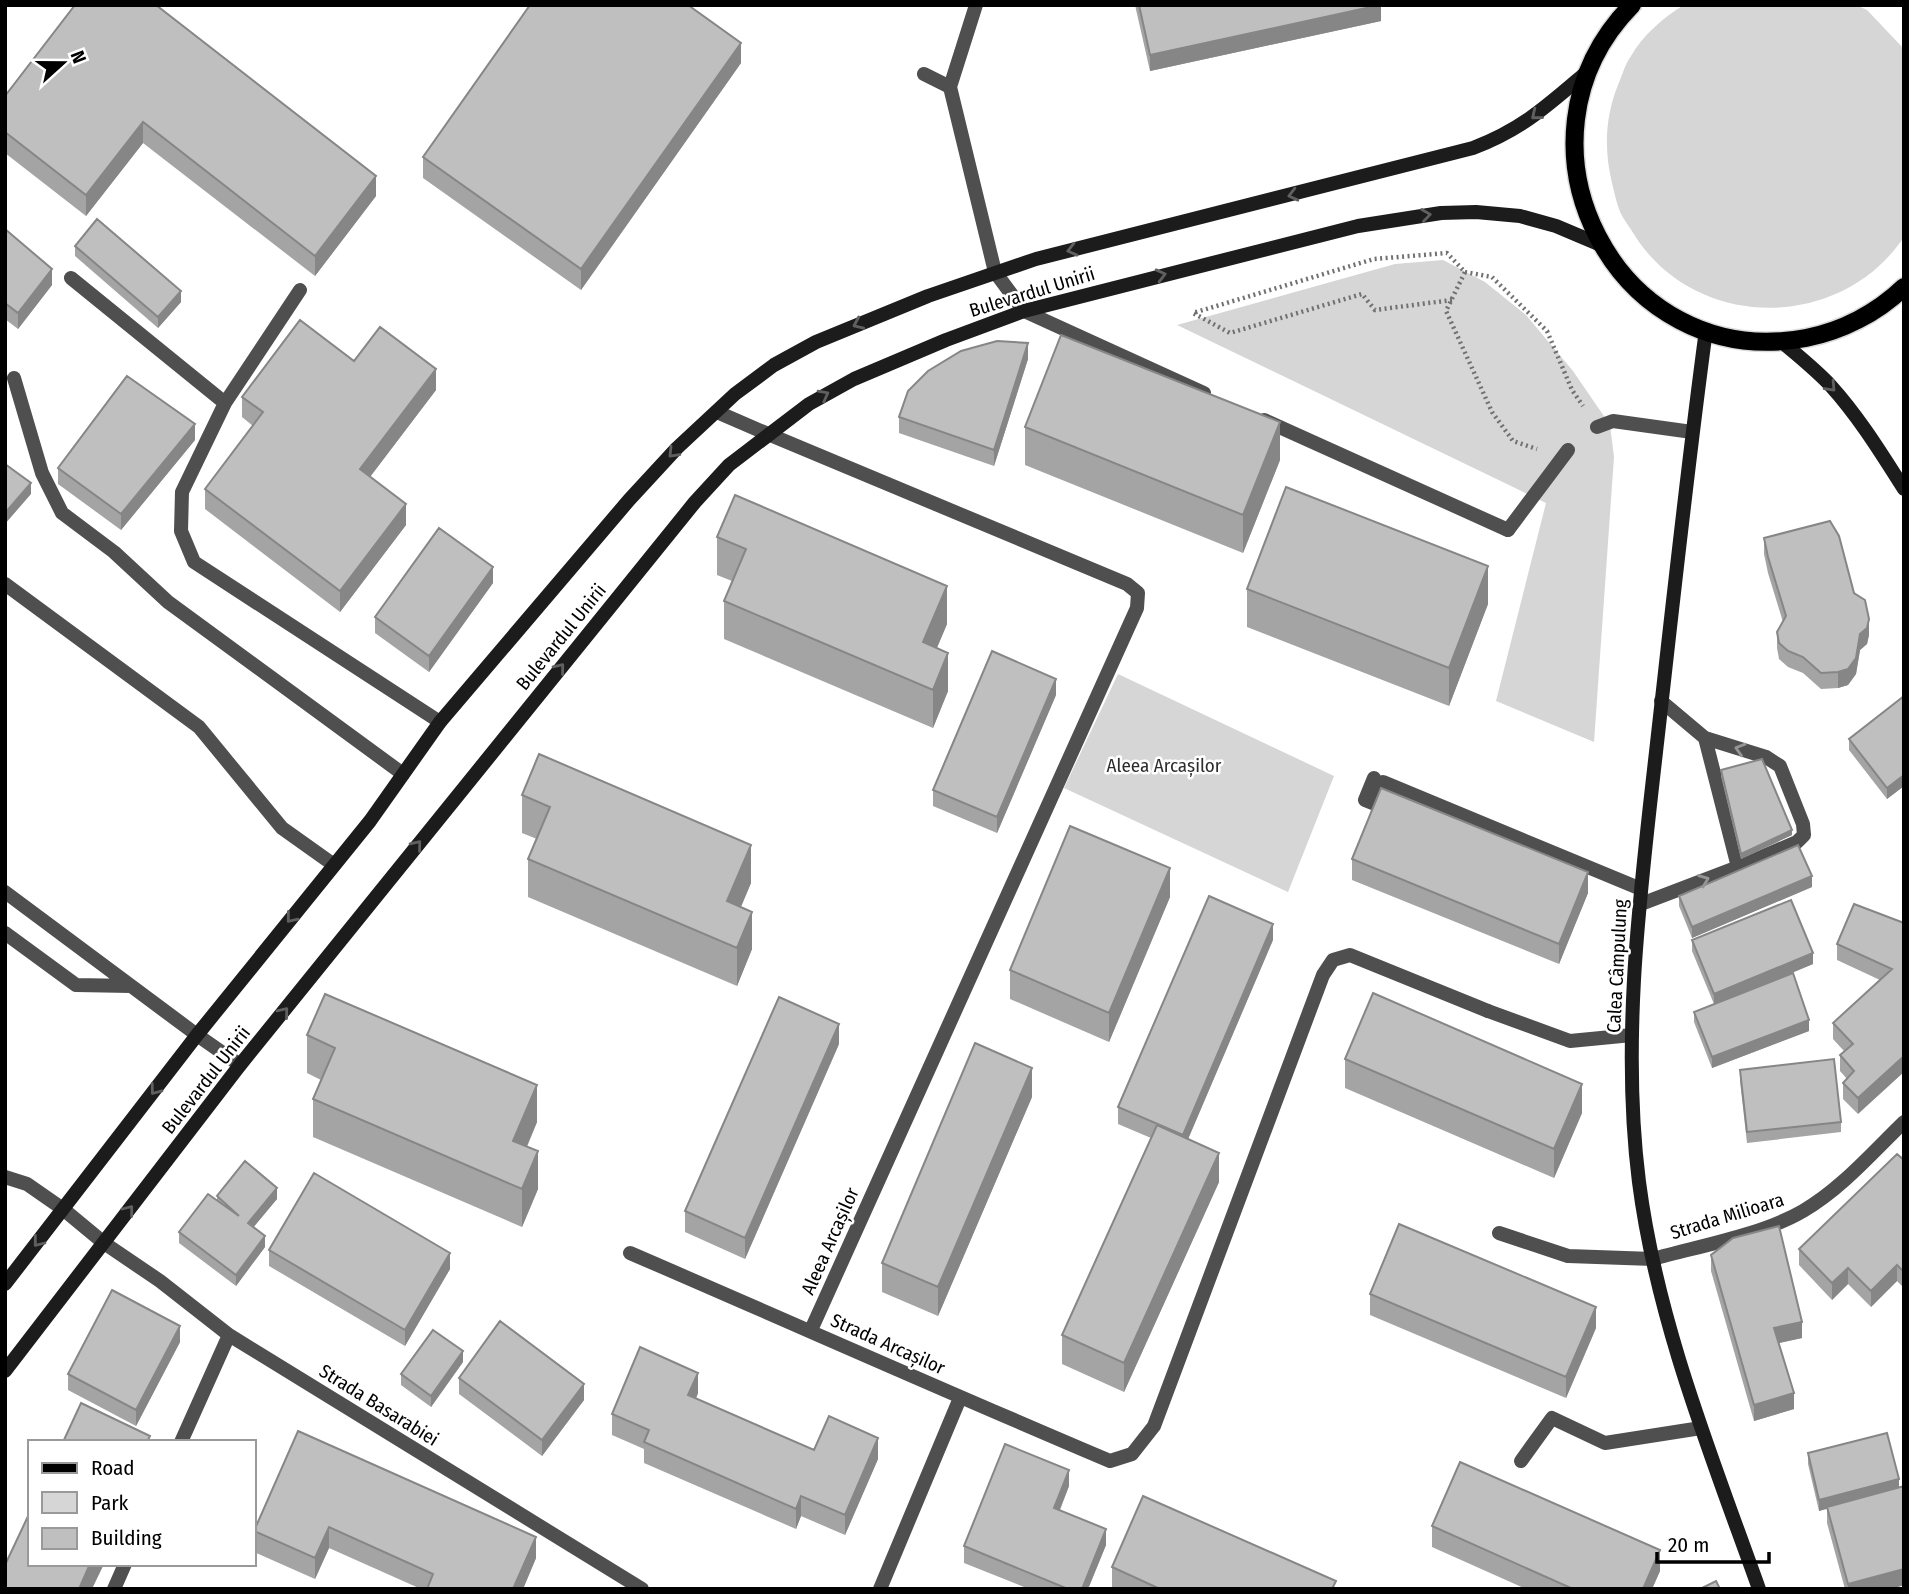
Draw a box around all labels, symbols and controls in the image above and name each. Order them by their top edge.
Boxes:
north arrow [28,28,98,98]
text: N [66,48,91,67]
one-way arrow [1532,106,1544,119]
one-way arrow [1287,187,1299,201]
one-way arrow [1420,208,1431,223]
one-way arrow [1066,242,1078,256]
street label: Bulevardul Unirii [967,262,1097,322]
one-way arrow [1155,269,1167,283]
one-way arrow [853,316,865,330]
one-way arrow [1822,379,1835,392]
one-way arrow [817,390,830,403]
one-way arrow [668,445,681,458]
street label: Bulevardul Unirii [511,579,611,695]
one-way arrow [552,663,565,675]
one-way arrow [1734,742,1746,757]
park label: Aleea Arcașilor [1107,754,1222,777]
one-way arrow [409,840,421,853]
one-way arrow [1698,874,1710,888]
street label: Calea Câmpulung [1602,899,1632,1033]
one-way arrow [287,910,299,923]
one-way arrow [275,1008,288,1020]
street label: Bulevardul Unirii [157,1022,255,1138]
one-way arrow [151,1082,164,1094]
street label: Aleea Arcașilor [796,1183,864,1298]
street label: Strada Milioara [1667,1188,1787,1244]
one-way arrow [120,1206,133,1218]
one-way arrow [34,1234,47,1247]
street label: Strada Arcașilor [827,1309,949,1380]
street label: Strada Basarabiei [315,1359,443,1451]
legend [28,1440,256,1566]
text: Road [91,1455,135,1481]
text: Park [91,1490,129,1516]
scale bar [1657,1520,1769,1564]
text: Building [91,1525,162,1551]
text: 20 m [1668,1532,1709,1558]

